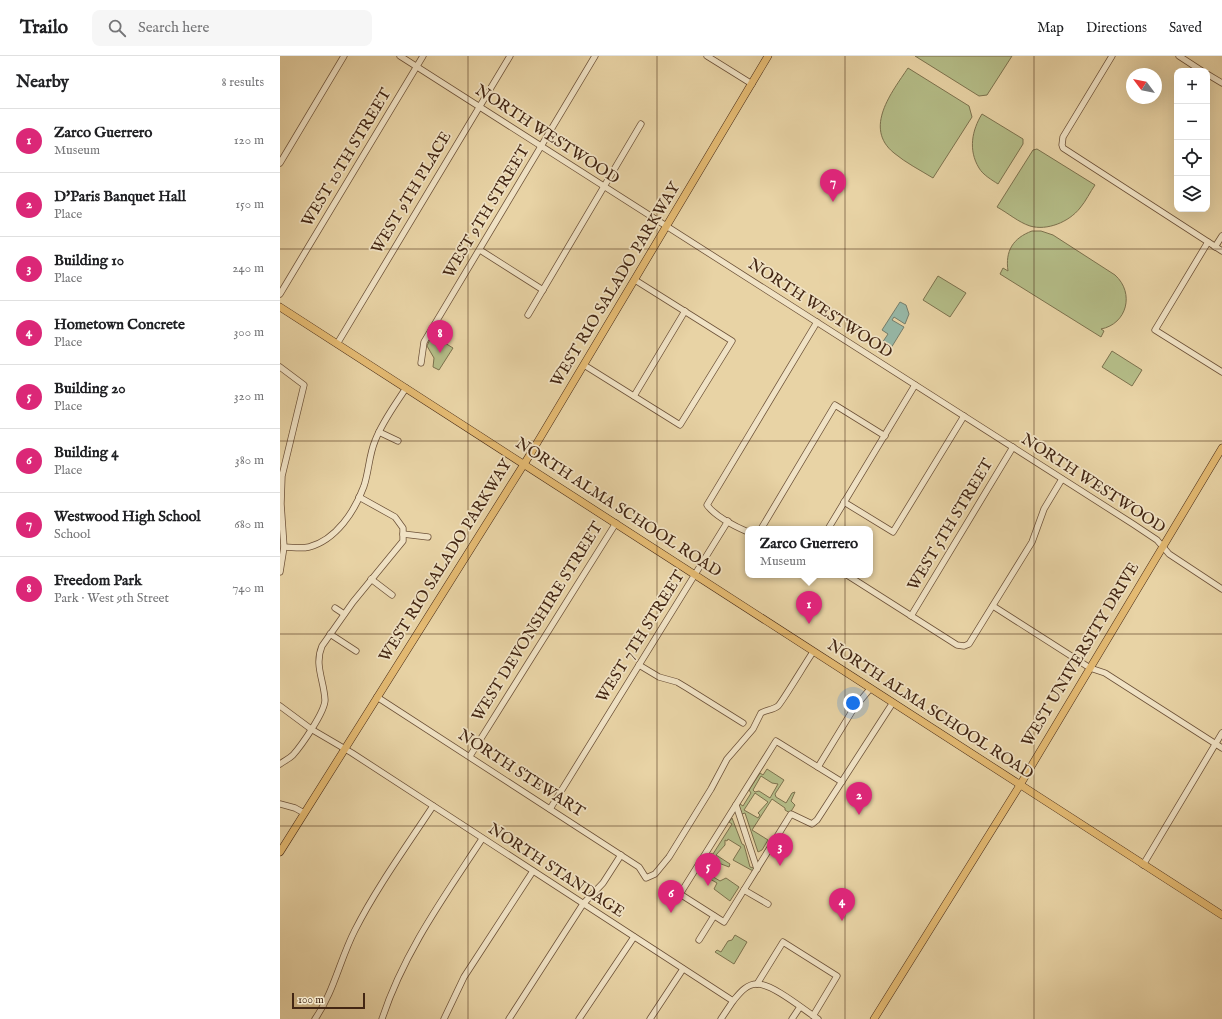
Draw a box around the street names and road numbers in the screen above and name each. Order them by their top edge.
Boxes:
street label: NORTH WESTWOOD [471,81,623,189]
street label: WEST 10TH STREET [298,85,396,231]
street label: WEST 9TH PLACE [368,128,456,258]
street label: WEST 9TH STREET [439,142,535,282]
street label: WEST RIO SALADO PARKWAY [547,178,686,391]
street label: NORTH WESTWOOD [744,255,896,363]
street label: NORTH WESTWOOD [1017,430,1169,538]
street label: NORTH ALMA SCHOOL ROAD [511,434,725,582]
street label: WEST RIO SALADO PARKWAY [375,455,517,666]
street label: WEST 5TH STREET [904,455,998,594]
street label: WEST DEVONSHIRE STREET [468,518,608,726]
street label: WEST UNIVERSITY DRIVE [1018,559,1144,751]
street label: WEST 7TH STREET [592,567,690,707]
street label: NORTH ALMA SCHOOL ROAD [823,636,1037,784]
street label: NORTH STEWART [454,726,588,823]
street label: NORTH STANDAGE [484,819,628,923]

